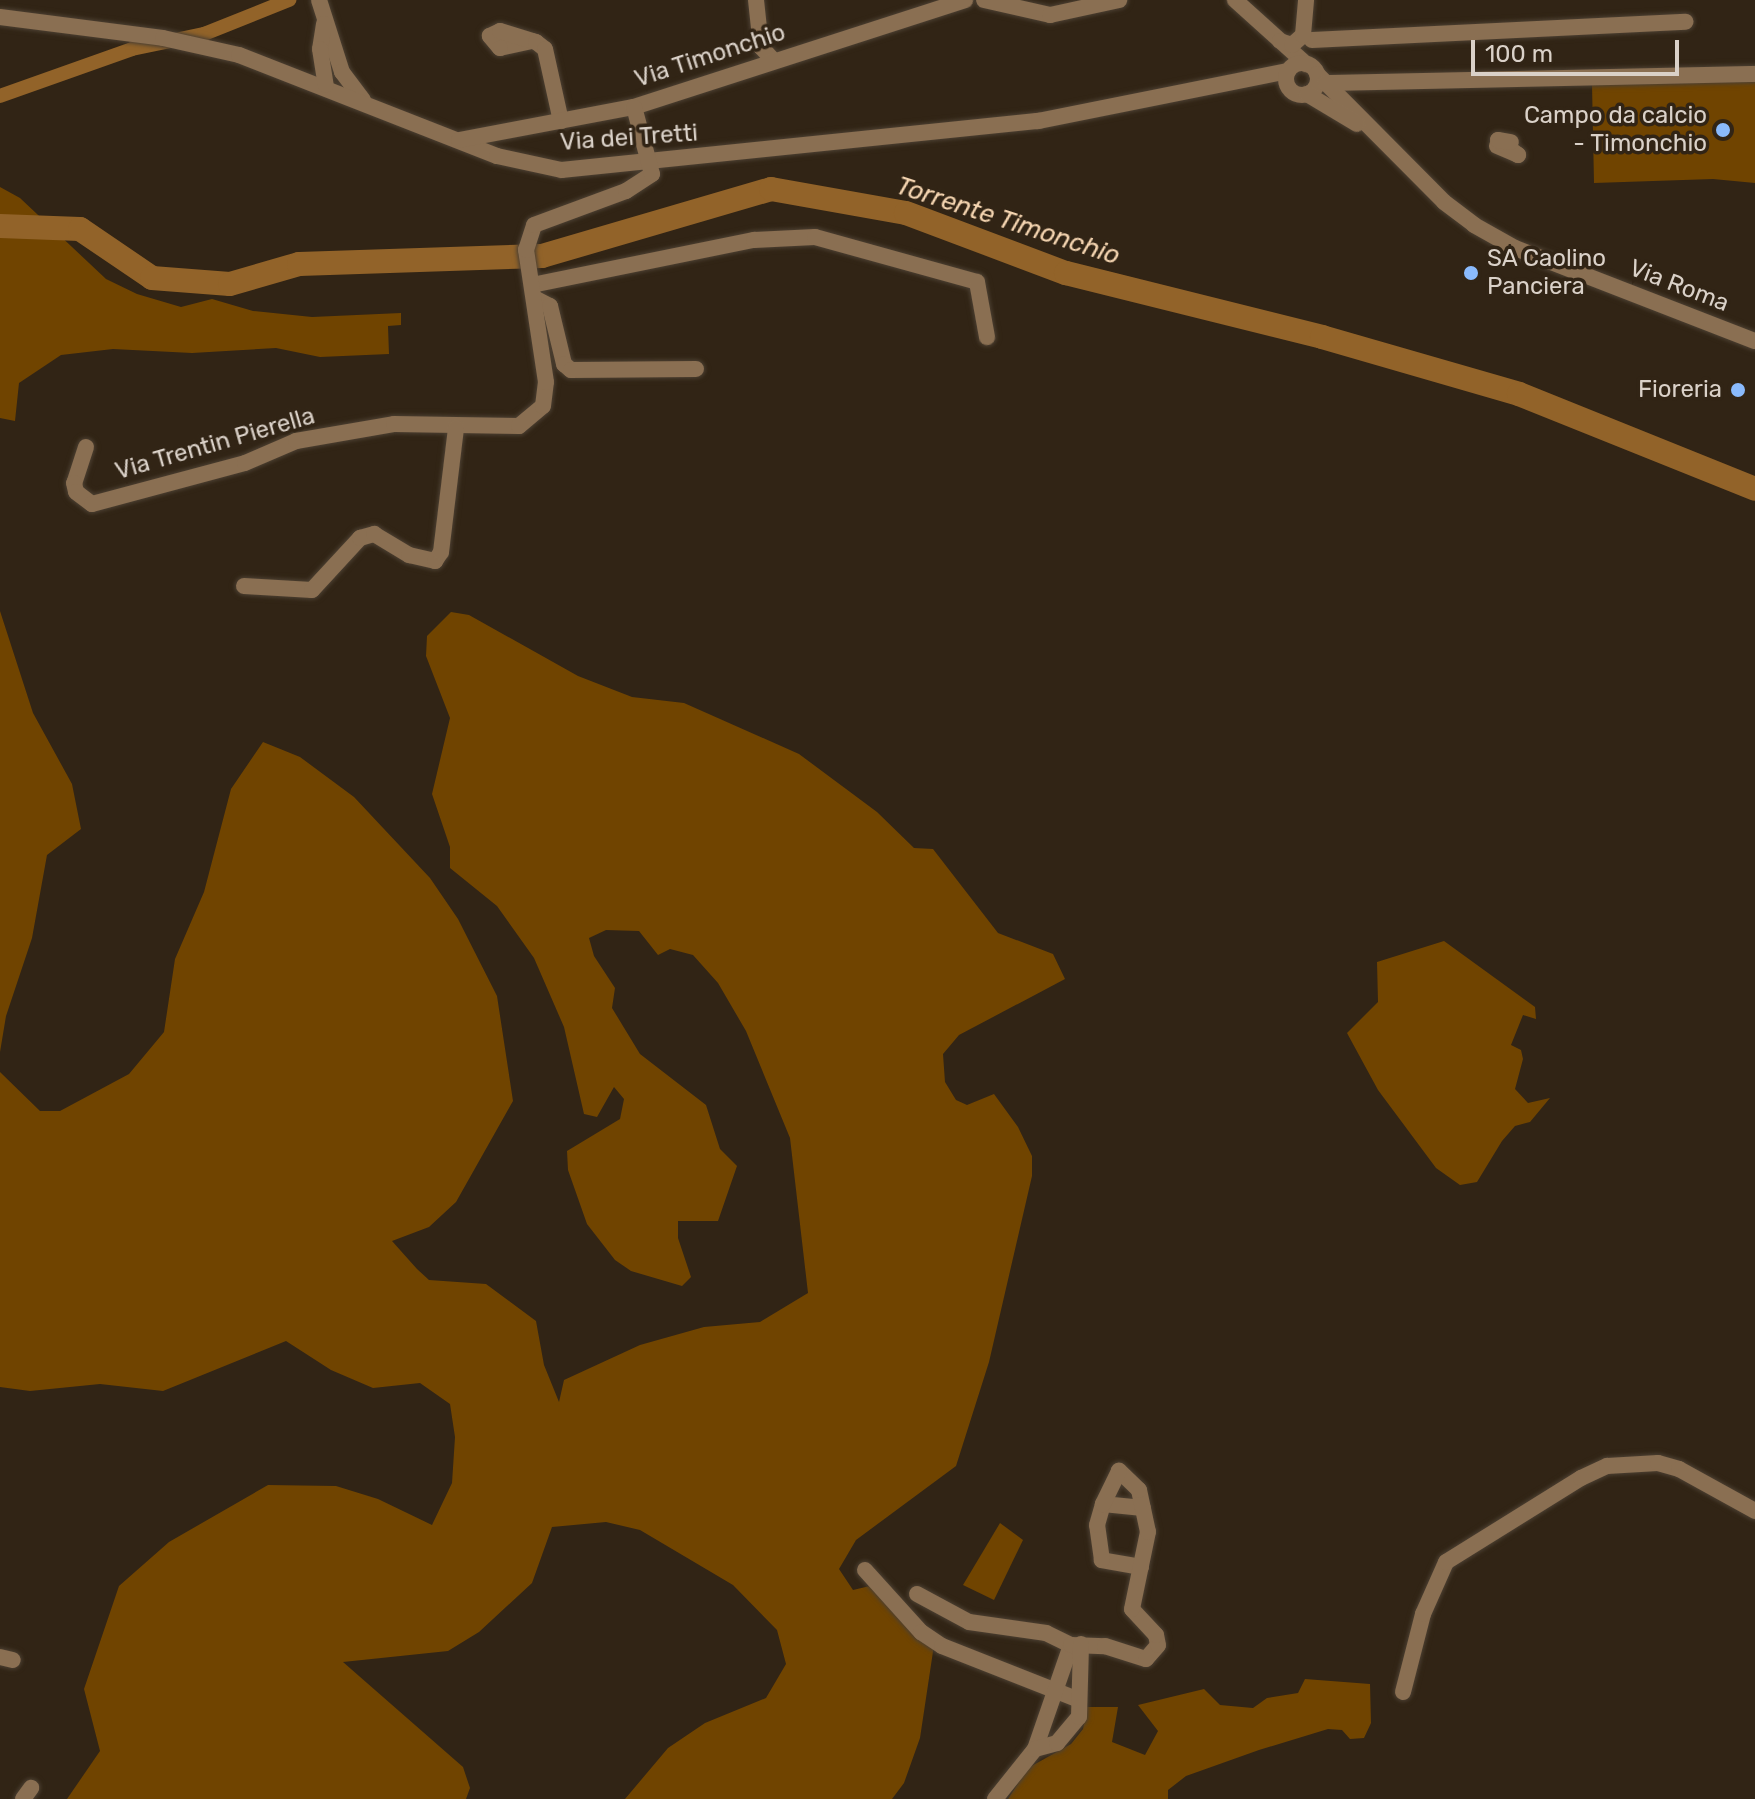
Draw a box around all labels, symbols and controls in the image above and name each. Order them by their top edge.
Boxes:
street label: Via Timonchio [631,18,789,94]
scale bar [1475,24,1683,74]
text: 100 m [1485,40,1553,68]
place label: Campo da calcio - Timonchio [1524,102,1707,158]
street label: Via dei Tretti [559,119,699,157]
marker: Campo da calcio - Timonchio [1714,121,1732,139]
water label: Torrente Timonchio [892,170,1124,272]
place label: SA Caolino Panciera [1487,245,1607,301]
street label: Via Roma [1625,254,1733,318]
marker: SA Caolino Panciera [1462,264,1480,282]
place label: Fioreria [1638,376,1722,404]
marker: Fioreria [1729,381,1747,399]
street label: Via Trentin Pierella [112,402,318,486]

